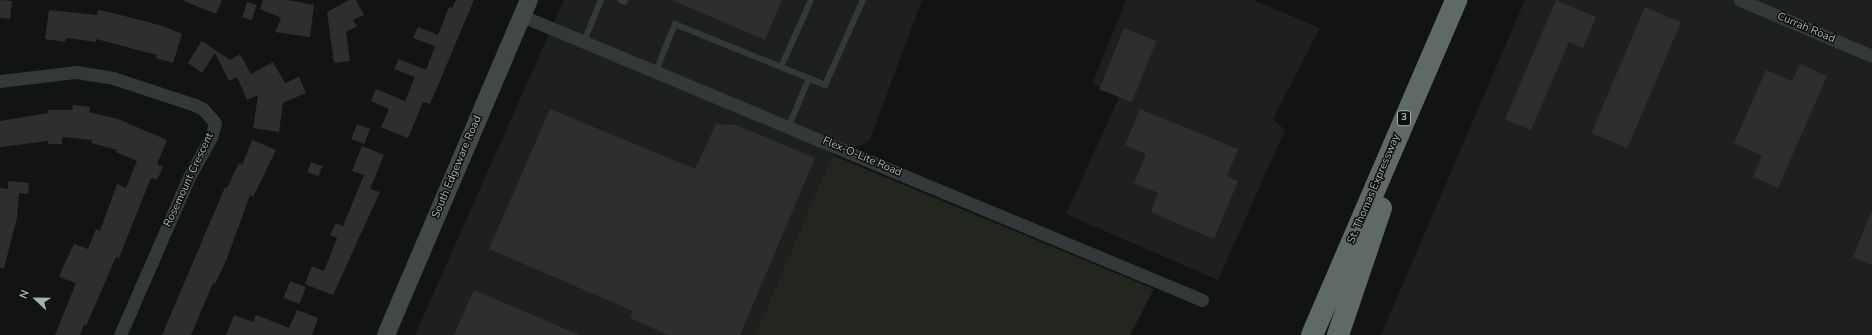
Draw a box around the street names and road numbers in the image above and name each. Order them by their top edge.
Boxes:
street label: Currah Road [1775,10,1837,46]
road number: 3 [1397,110,1411,126]
street label: South Edgeware Road [429,114,485,220]
street label: Rosemount Crescent [161,131,217,229]
street label: St. Thomas Expressway [1345,132,1403,246]
street label: Flex-O-Lite Road [820,134,904,180]

